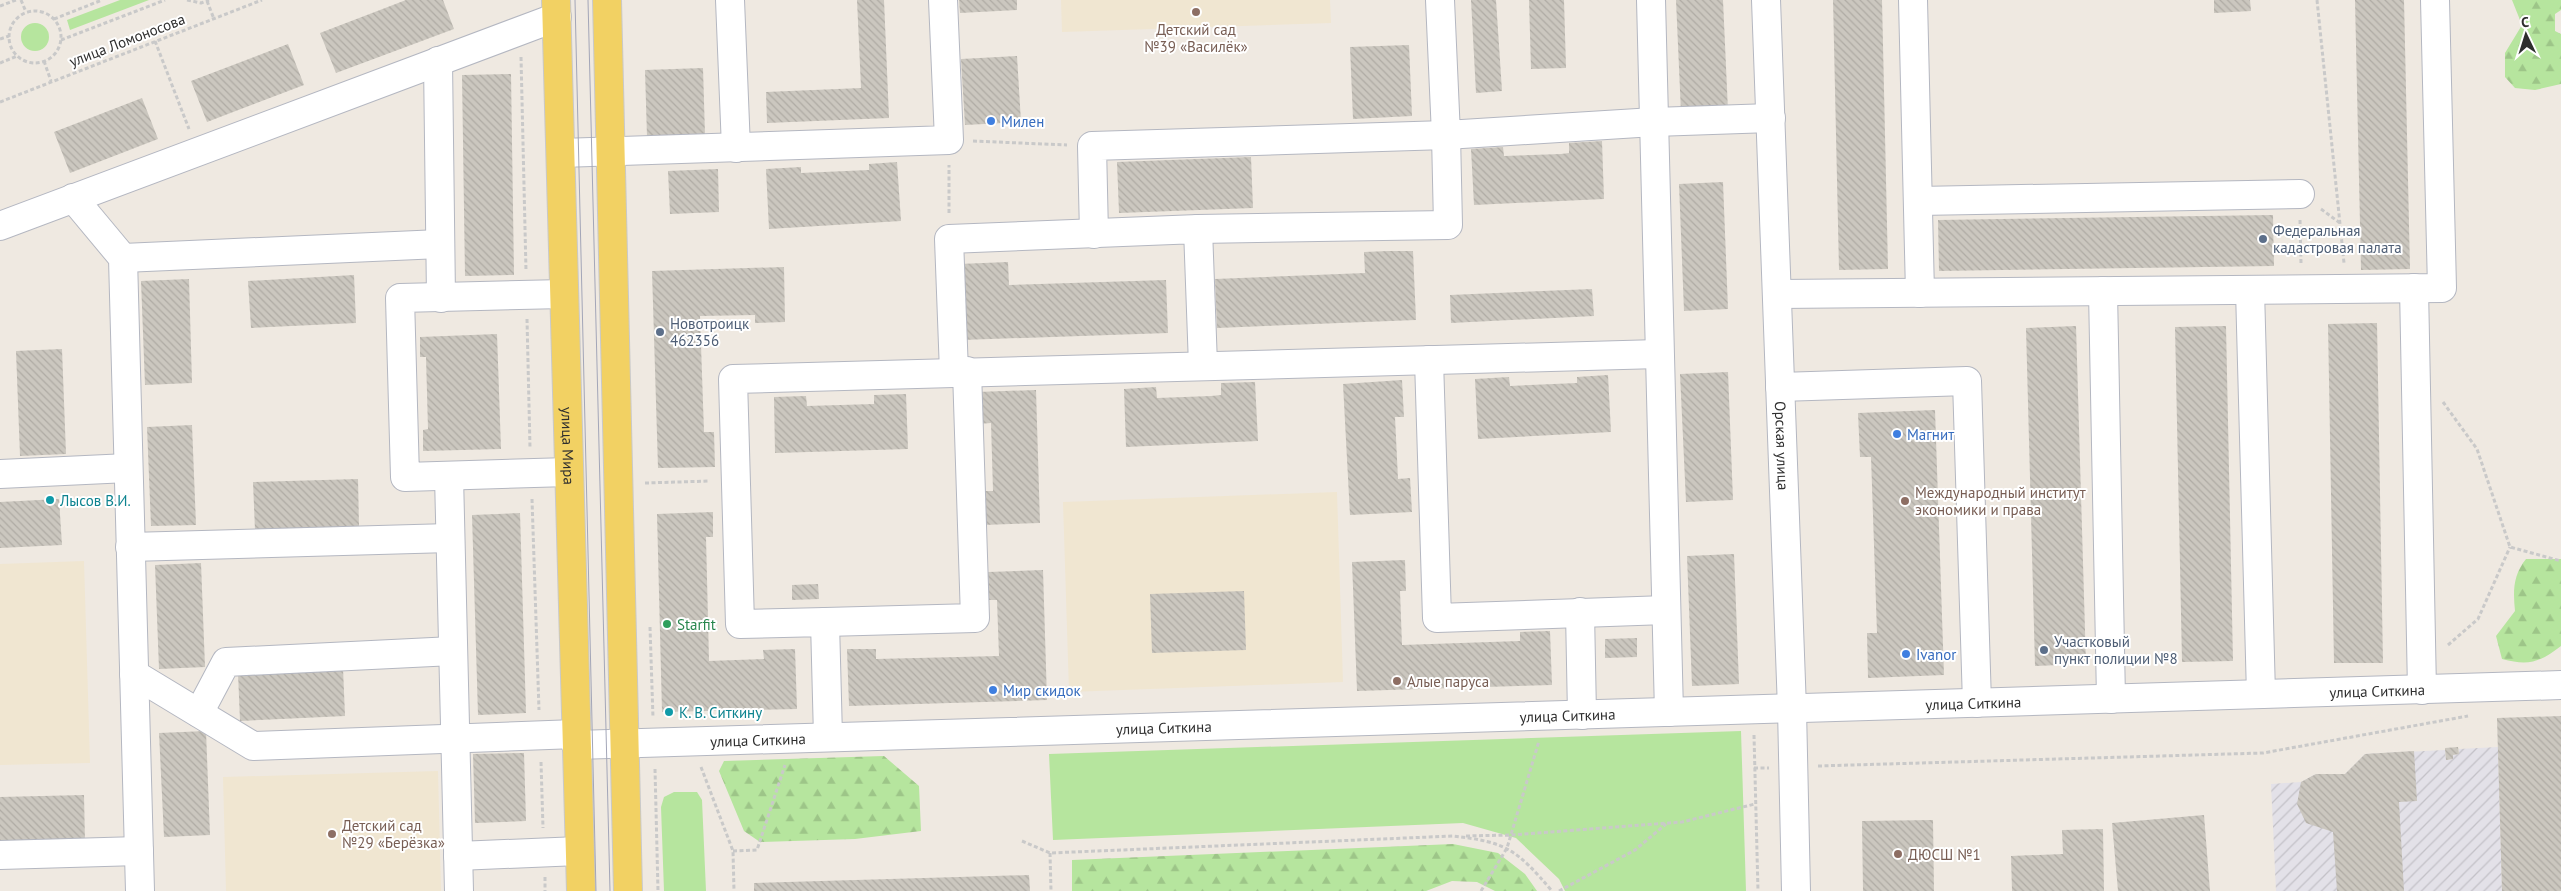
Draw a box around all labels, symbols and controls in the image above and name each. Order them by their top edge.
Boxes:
marker: Детский сад №39 «Василёк» [1190,6,1202,18]
street label: улица Ломоносова [66,9,188,71]
north arrow [2501,10,2551,60]
text: С [2521,13,2530,31]
place label: Детский сад №39 «Василёк» [1144,20,1248,56]
place label: Милен [1001,112,1044,131]
marker: Милен [985,115,997,127]
place label: Федеральная кадастровая палата [2273,221,2402,257]
marker: Федеральная кадастровая палата [2257,233,2269,245]
place label: Новотроицк 462356 [670,314,750,350]
marker: Новотроицк 462356 [654,326,666,338]
street label: Орская улица [1771,401,1793,491]
street label: улица Мира [558,407,579,485]
place label: Магнит [1907,425,1954,444]
marker: Магнит [1891,428,1903,440]
place label: Международный институт экономики и права [1915,483,2086,519]
place label: Лысов В.И. [59,491,131,510]
marker: Лысов В.И. [44,494,56,506]
marker: Международный институт экономики и права [1899,495,1911,507]
place label: Starfit [677,615,716,634]
marker: Starfit [661,618,673,630]
place label: Участковый пункт полиции №8 [2054,632,2178,668]
marker: Участковый пункт полиции №8 [2038,644,2050,656]
place label: Ivanor [1916,645,1956,664]
marker: Ivanor [1900,648,1912,660]
place label: Алые паруса [1407,672,1489,691]
marker: Алые паруса [1391,675,1403,687]
street label: улица Ситкина [2329,680,2425,702]
place label: Мир скидок [1003,681,1081,700]
marker: Мир скидок [987,684,999,696]
street label: улица Ситкина [1925,692,2022,714]
place label: К. В. Ситкину [679,703,762,722]
street label: улица Ситкина [1519,704,1616,726]
marker: К. В. Ситкину [663,706,675,718]
street label: улица Ситкина [1115,716,1212,738]
street label: улица Ситкина [710,729,806,750]
place label: Детский сад №29 «Берёзка» [342,816,445,852]
marker: Детский сад №29 «Берёзка» [326,828,338,840]
place label: ДЮСШ №1 [1908,845,1981,864]
marker: ДЮСШ №1 [1892,848,1904,860]

